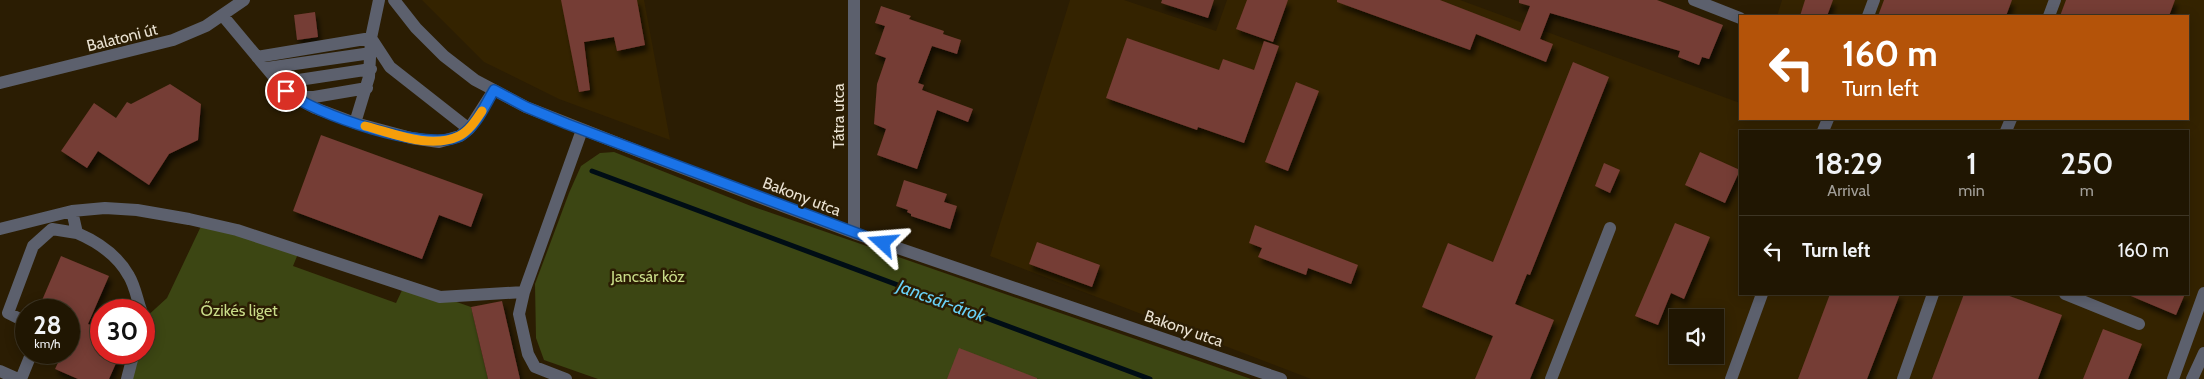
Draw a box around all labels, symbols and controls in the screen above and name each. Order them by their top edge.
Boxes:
street label: Balatoni út [85,19,160,55]
text: 160 m [1842,32,1938,75]
icon: left [1759,35,1824,100]
pin [265,70,307,112]
text: Turn left [1842,75,1919,102]
icon: arrive [272,77,300,105]
street label: Tátra utca [829,83,848,149]
text: 18:29 [1815,145,1883,182]
text: 1 [1966,145,1977,182]
text: 250 [2060,145,2113,182]
street label: Bakony utca [760,173,844,220]
text: Arrival [1827,181,1870,200]
text: min [1958,181,1985,200]
text: m [2080,181,2094,200]
position arrow [856,216,908,268]
icon: left [1759,237,1787,265]
text: Turn left [1802,239,1870,262]
text: 160 m [2118,239,2169,262]
park label: Jancsár köz [610,267,685,286]
water label: Jancsár-árok [892,274,989,328]
speed limit sign: 30 [90,299,155,364]
park label: Őzikés liget [200,301,278,320]
street label: Bakony utca [1142,306,1226,351]
map controls [1669,309,1724,364]
button: sound [1669,309,1724,364]
text: 28 [33,310,62,340]
text: km/h [34,336,61,351]

